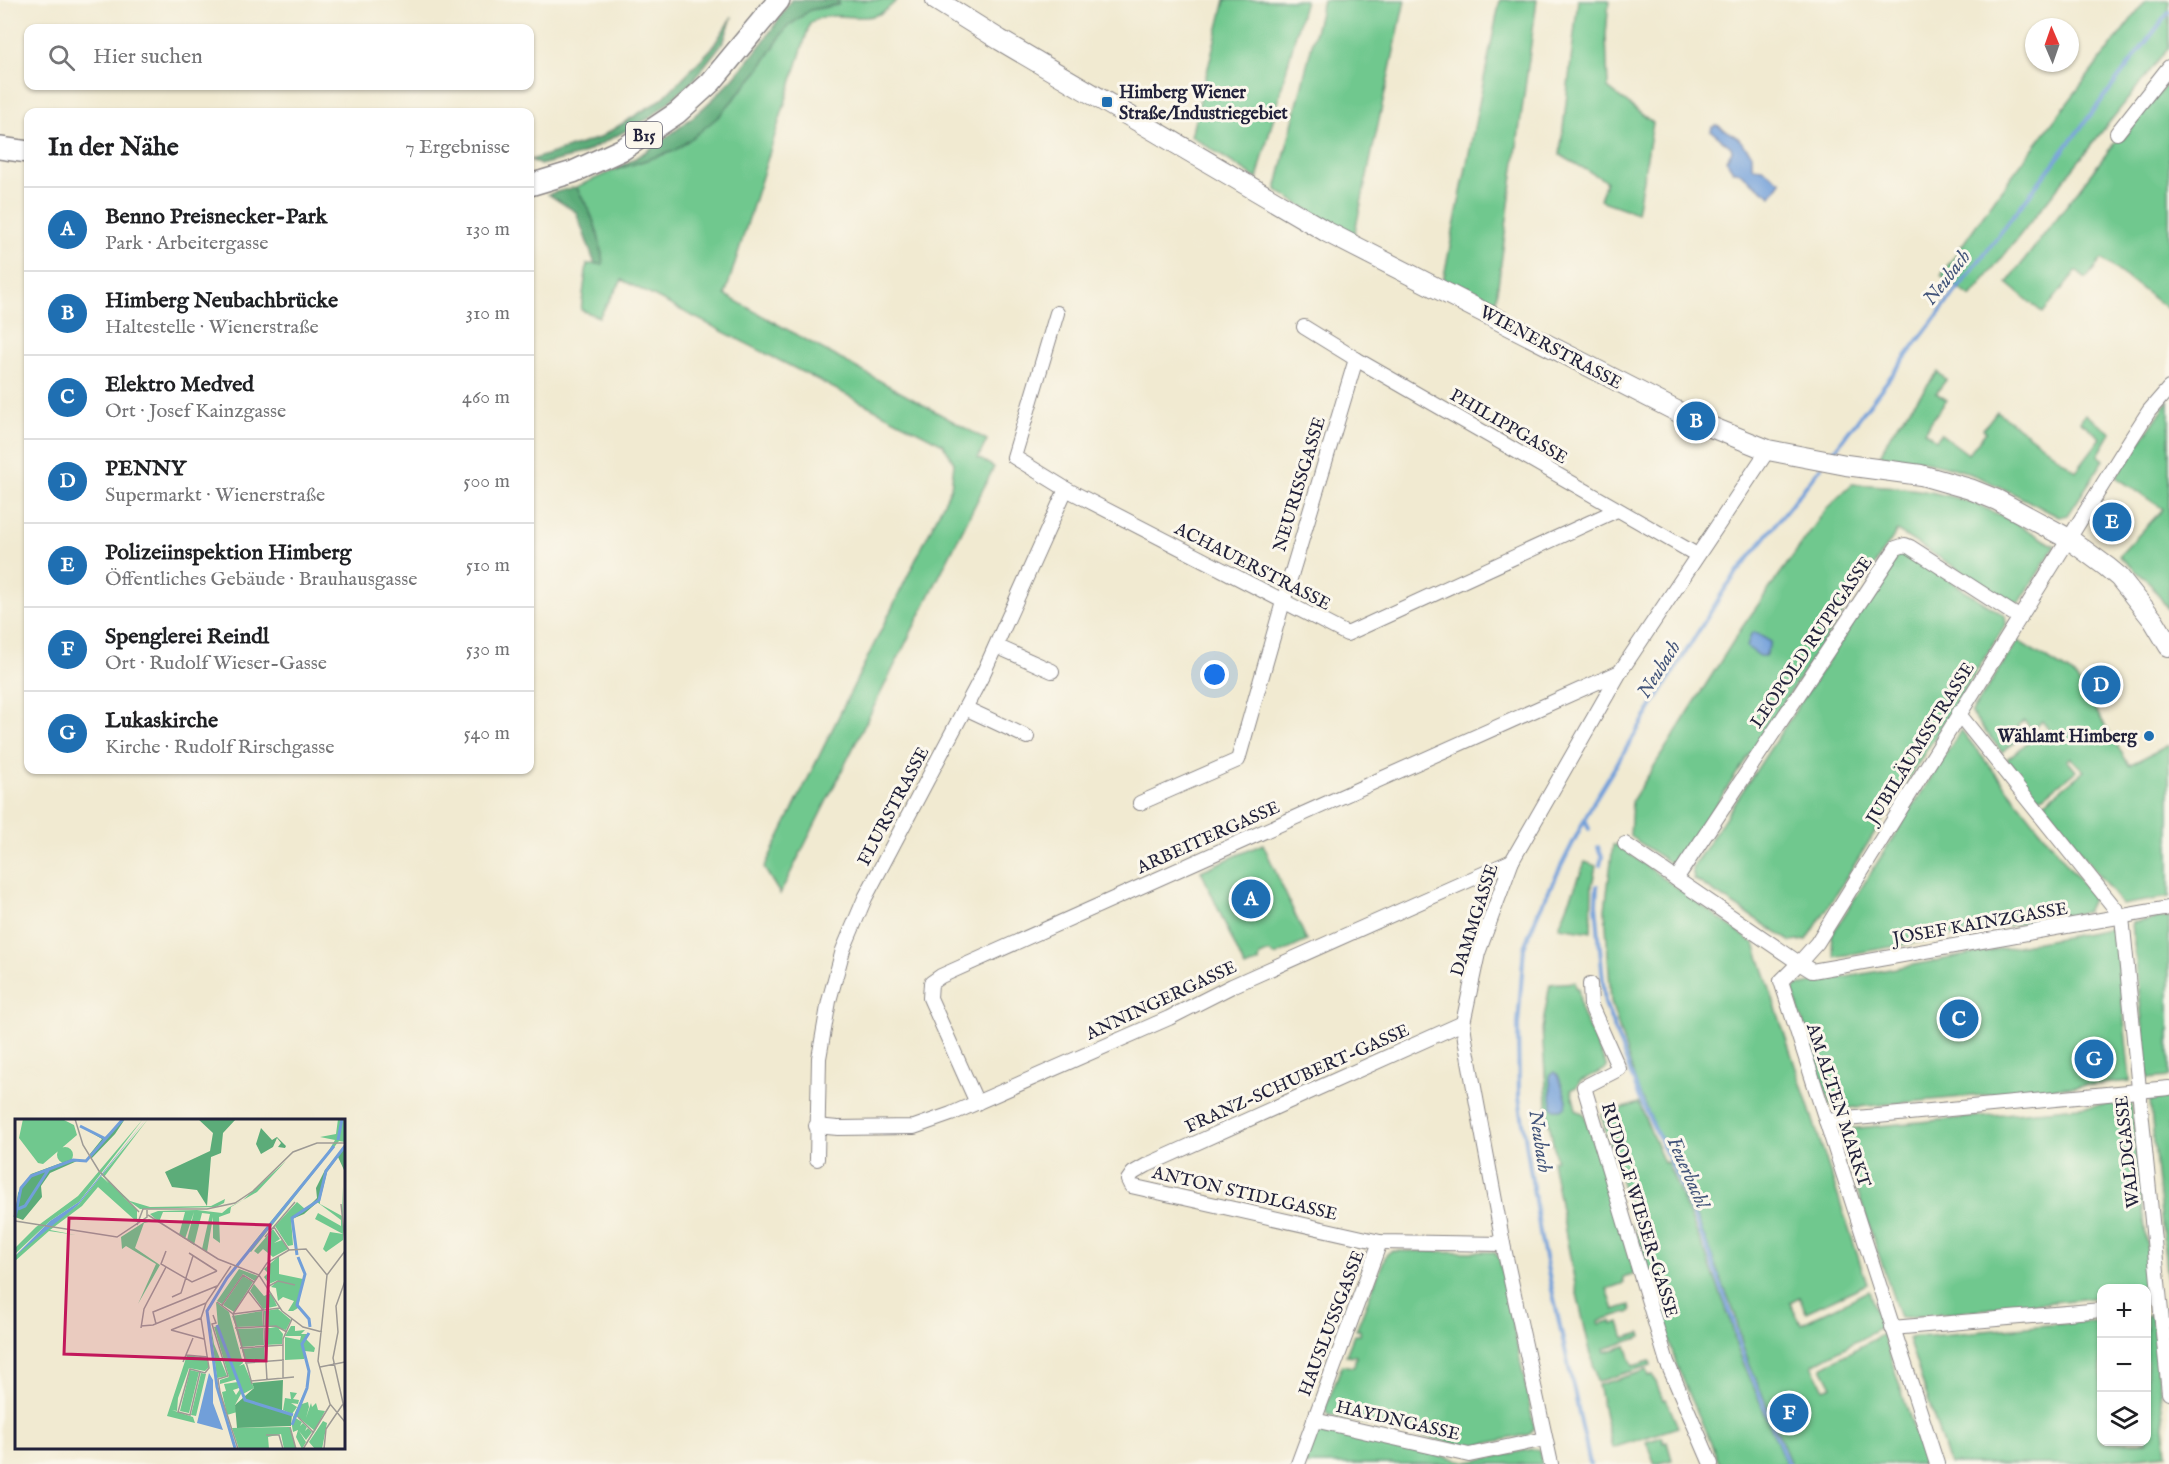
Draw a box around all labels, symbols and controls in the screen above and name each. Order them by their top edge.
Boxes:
north arrow [2025,18,2079,72]
search box [24,24,534,90]
icon: search [45,41,78,74]
text: Hier suchen [93,43,203,71]
place label: Himberg Wiener Straße/Industriegebiet [1119,82,1288,126]
marker: Himberg Wiener Straße/Industriegebiet [1100,95,1114,109]
road number: B15 [626,122,662,148]
text: In der Nähe [48,131,179,164]
text: 7 Ergebnisse [405,135,510,160]
text: Benno Preisnecker-Park [105,203,327,231]
text: A [61,217,74,242]
text: 130 m [465,217,510,242]
text: Park · Arbeitergasse [105,231,268,256]
water label: Neubach [1918,245,1977,310]
text: Himberg Neubachbrücke [105,287,338,315]
text: B [61,301,74,326]
text: 310 m [466,301,510,326]
street label: WIENERSTRASSE [1475,301,1625,396]
text: Haltestelle · Wienerstraße [105,315,319,340]
text: Elektro Medved [105,371,254,399]
street label: PHILIPPGASSE [1445,384,1571,470]
text: C [60,385,75,410]
text: 460 m [462,385,510,410]
pin: B [1676,398,1716,444]
text: Ort · Josef Kainzgasse [105,399,286,424]
street label: NEURISSGASSE [1269,414,1332,555]
text: PENNY [105,455,186,483]
text: D [59,469,76,494]
text: 500 m [463,469,510,494]
text: Supermarkt · Wienerstraße [105,483,325,508]
pin: E [2092,500,2132,544]
street label: ACHAUERSTRASSE [1170,518,1334,617]
text: Polizeiinspektion Himberg [105,539,351,567]
street label: LEOPOLD RUPPGASSE [1746,552,1878,733]
text: E [61,553,74,578]
text: 510 m [466,553,510,578]
text: Öffentliches Gebäude · Brauhausgasse [105,567,417,592]
text: Spenglerei Reindl [105,623,269,651]
water label: Neubach [1632,636,1687,703]
text: F [61,637,74,662]
text: 530 m [466,637,510,662]
text: Ort · Rudolf Wieser-Gasse [105,651,327,676]
street label: JUBILÄUMSSTRASSE [1860,658,1981,831]
your location [1200,660,1229,689]
pin: D [2082,662,2120,708]
text: Lukaskirche [105,707,218,735]
text: G [60,721,75,746]
text: 540 m [463,721,510,746]
place label: Wählamt Himberg [1996,726,2138,749]
marker: Wählamt Himberg [2142,729,2156,743]
text: Kirche · Rudolf Rirschgasse [105,735,334,760]
street label: FLURSTRASSE [853,743,935,870]
street label: ARBEITERGASSE [1133,797,1284,881]
street label: DAMMGASSE [1446,861,1504,980]
pin: A [1232,876,1270,922]
street label: JOSEF KAINZGASSE [1889,898,2070,952]
street label: ANNINGERGASSE [1082,956,1241,1047]
pin: C [1940,996,1978,1042]
street label: FRANZ-SCHUBERT-GASSE [1182,1019,1413,1139]
street label: AM ALTEN MARKT [1800,1020,1875,1190]
pin: G [2074,1036,2114,1082]
street label: WALDGASSE [2111,1094,2146,1209]
street label: RUDOLF WIESER-GASSE [1595,1100,1682,1321]
water label: Neubach [1522,1108,1557,1175]
inset map [15,1119,345,1449]
water label: Feuerbachl [1661,1133,1715,1214]
street label: ANTON STIDLGASSE [1149,1162,1340,1227]
street label: HAUSLUSSGASSE [1294,1247,1371,1400]
map controls [2097,1284,2151,1446]
button: + [2097,1284,2151,1338]
button: − [2097,1338,2151,1392]
pin: F [1770,1390,1808,1436]
button: layers [2097,1392,2151,1446]
street label: HAYDNGASSE [1333,1396,1462,1447]

